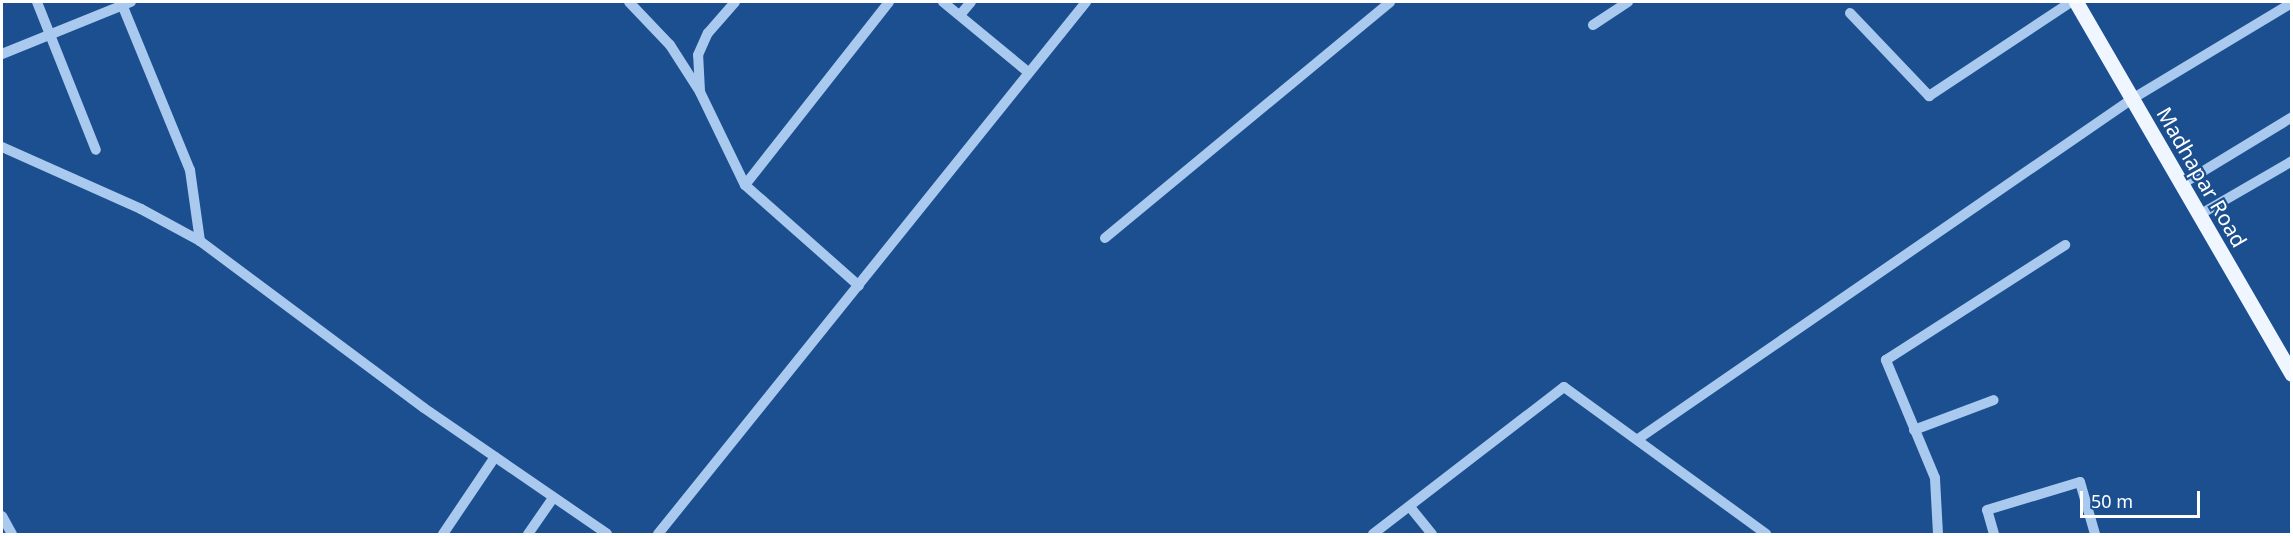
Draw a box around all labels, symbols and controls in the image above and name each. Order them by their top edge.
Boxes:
street label: Madhapar Road [2152,102,2252,252]
scale bar [2083,479,2203,517]
text: 50 m [2091,489,2133,513]

